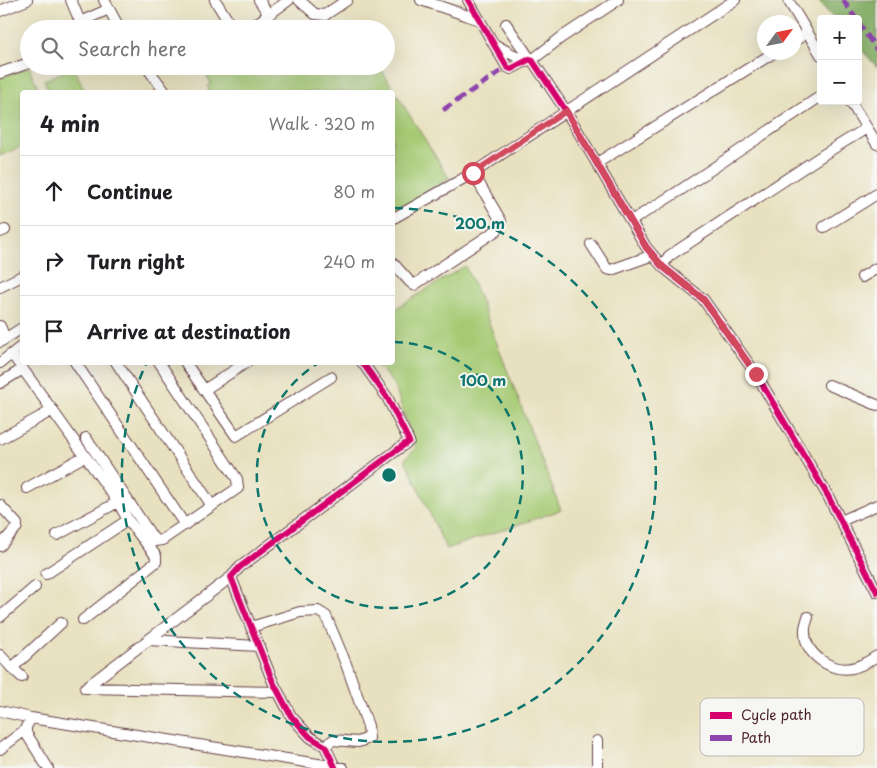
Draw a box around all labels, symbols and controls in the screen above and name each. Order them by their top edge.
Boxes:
north arrow [757,15,802,60]
map controls [817,15,862,105]
button: + [817,15,862,60]
search box [20,20,395,75]
icon: search [38,34,66,62]
text: Search here [78,34,187,62]
button: − [817,60,862,105]
text: 4 min [40,107,100,139]
text: Walk · 320 m [269,111,375,135]
route start [462,162,485,185]
icon: ahead [40,177,68,205]
text: Continue [87,177,173,205]
text: 80 m [333,179,375,203]
text: 200 m [455,211,505,234]
icon: right [40,247,68,275]
text: Turn right [87,247,185,275]
text: 240 m [323,249,375,273]
icon: arrive [40,317,68,345]
text: Arrive at destination [87,317,291,345]
route end [745,363,768,386]
text: 100 m [460,368,506,391]
centre of rings [380,466,398,484]
legend [700,698,864,756]
text: Cycle path [741,704,812,725]
text: Path [741,727,771,748]

